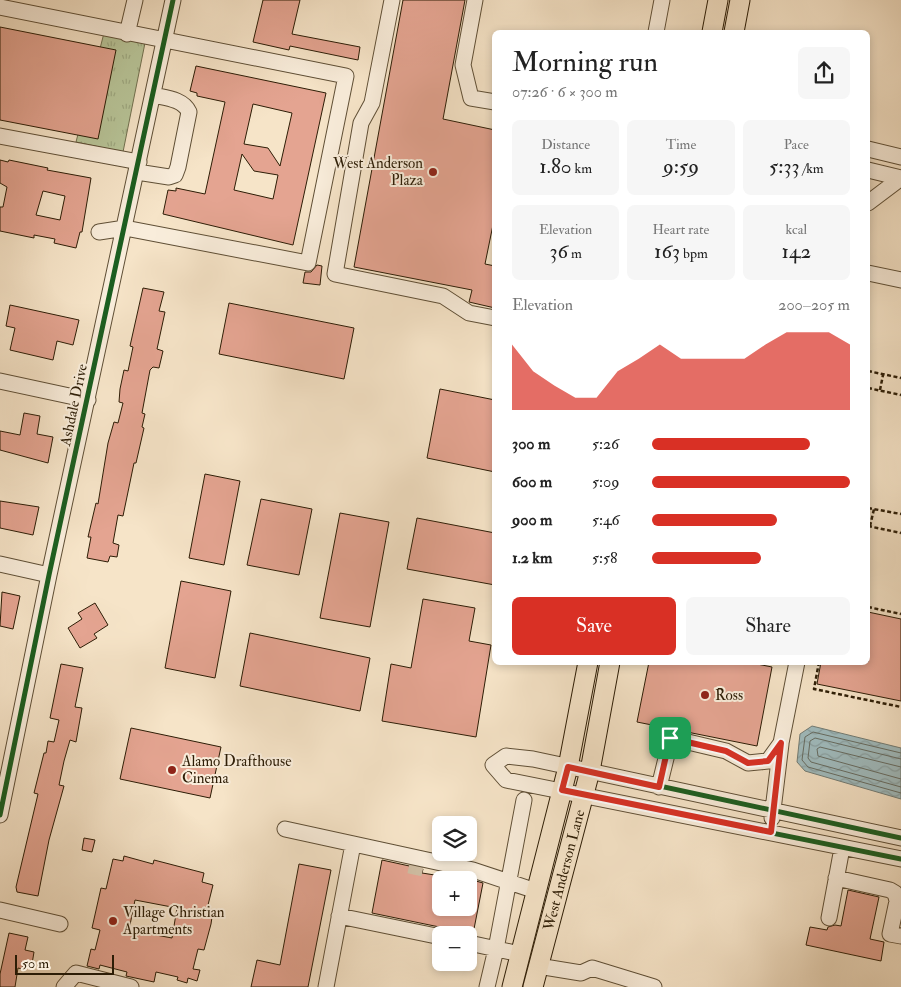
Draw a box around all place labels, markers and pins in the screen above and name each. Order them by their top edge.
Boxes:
place label: West Anderson Plaza [332,154,424,190]
marker: West Anderson Plaza [427,166,439,178]
place label: Ross [715,686,743,705]
marker: Ross [699,689,711,701]
pin [649,717,691,759]
place label: Alamo Drafthouse Cinema [181,752,291,788]
marker: Alamo Drafthouse Cinema [166,764,178,776]
place label: Village Christian Apartments [122,903,225,940]
marker: Village Christian Apartments [107,915,119,927]

